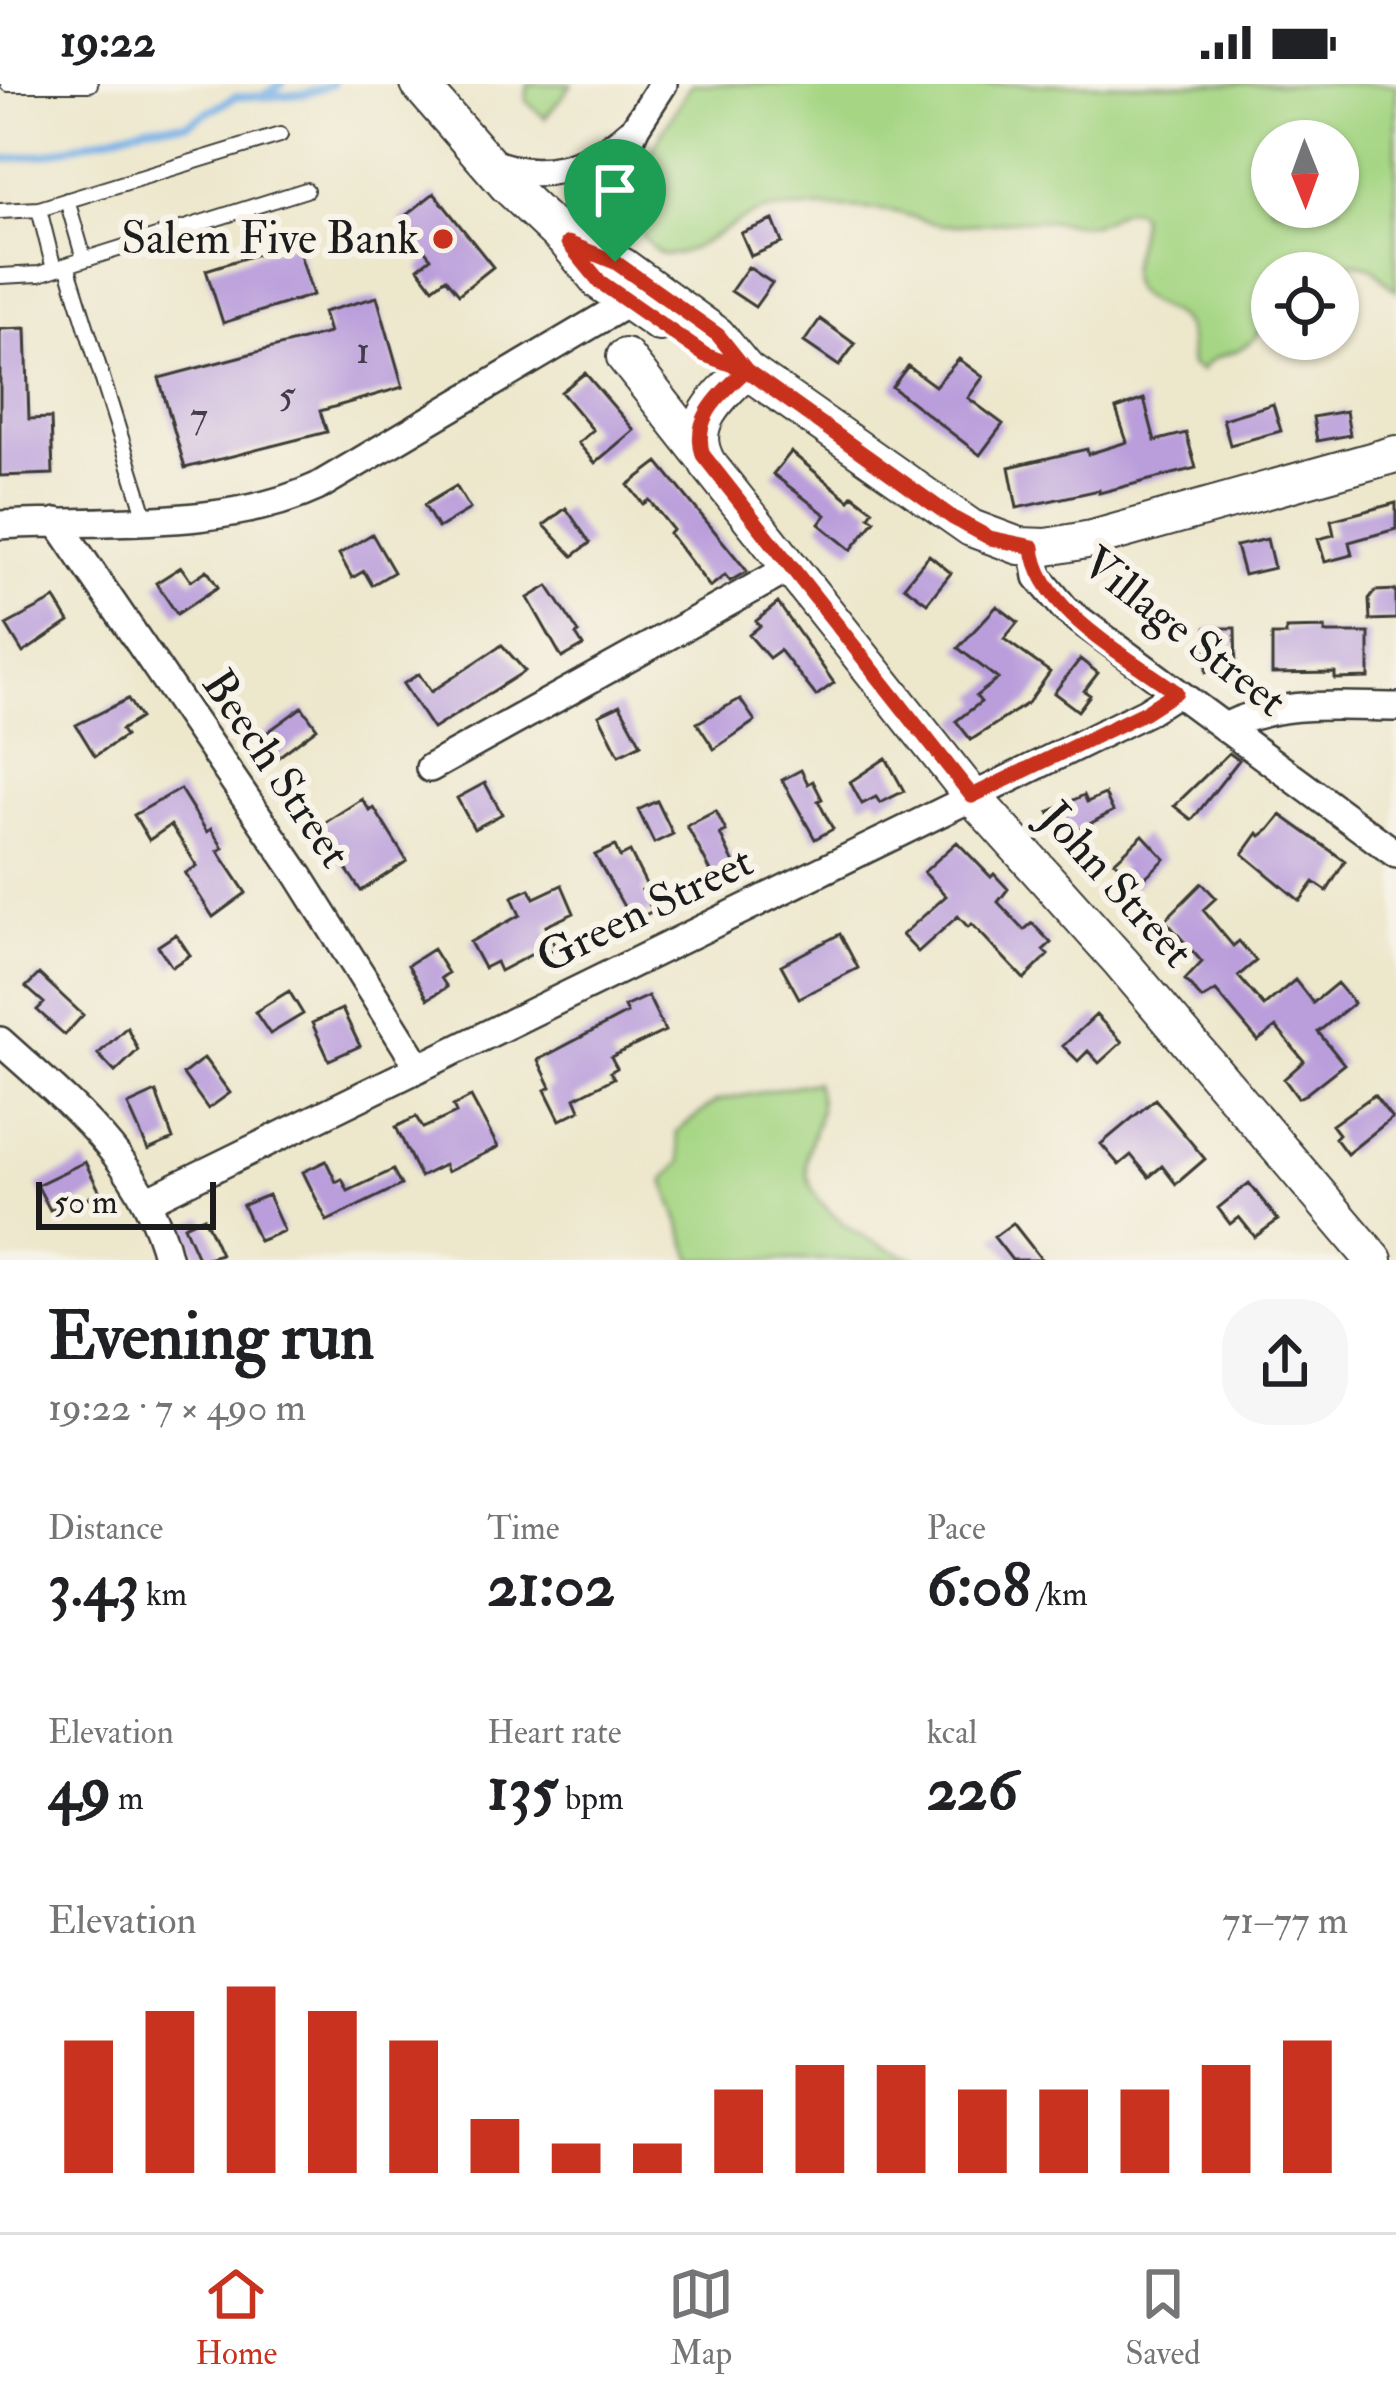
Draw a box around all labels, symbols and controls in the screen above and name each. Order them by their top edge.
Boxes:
text: 19:22 [60,14,156,70]
north arrow [1251,120,1359,228]
map controls [1251,120,1359,360]
pin [564,139,666,262]
icon: arrive [582,157,648,223]
place label: Salem Five Bank [121,211,419,267]
marker: Salem Five Bank [430,226,456,252]
button: locate [1251,252,1359,360]
house number: 1 [356,326,370,375]
house number: 5 [278,370,296,419]
house number: 7 [190,391,208,440]
street label: Village Street [1071,535,1297,729]
street label: Beech Street [189,659,363,879]
street label: John Street [1026,789,1205,979]
street label: Green Street [528,834,762,986]
scale bar [36,1176,216,1229]
text: 50 m [54,1182,118,1223]
text: Evening run [48,1296,374,1379]
button: share [1222,1299,1348,1425]
text: 19:22 · 7 × 490 m [48,1383,306,1432]
text: Distance [48,1508,163,1549]
text: Time [487,1508,559,1549]
text: Pace [927,1508,986,1549]
text: 3.43 [48,1549,139,1624]
text: 21:02 [487,1549,615,1624]
text: 6:08 [927,1549,1031,1624]
text: km [139,1574,187,1615]
text: /km [1031,1574,1088,1615]
text: Elevation [48,1712,174,1753]
text: Heart rate [487,1712,622,1753]
text: kcal [927,1712,977,1753]
text: 49 [48,1753,111,1828]
text: 135 [487,1753,558,1828]
text: 226 [927,1753,1018,1828]
text: m [111,1778,144,1819]
text: bpm [558,1778,624,1819]
text: Elevation [48,1896,197,1945]
text: 71–77 m [1222,1896,1348,1945]
tab: Home [195,2261,277,2374]
tab: Map [668,2261,734,2374]
tab: Saved [1125,2261,1201,2374]

